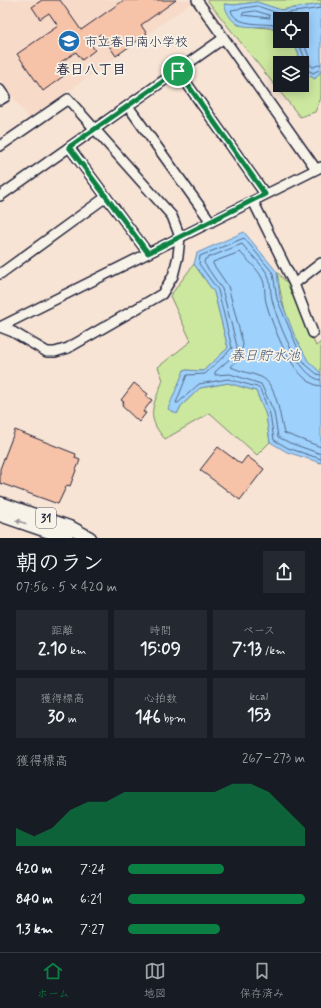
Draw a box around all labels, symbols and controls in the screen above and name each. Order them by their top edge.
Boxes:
map controls [273,12,309,92]
button: locate [273,12,309,48]
school or university icon: 市立春日南小学校 [56,28,82,54]
place label: 市立春日南小学校 [84,34,188,51]
pin [161,54,195,88]
button: layers [273,56,309,92]
icon: arrive [167,60,189,82]
district label: 春日八丁目 [56,61,126,79]
water label: 春日貯水池 [230,347,301,365]
road number: 31 [36,508,56,528]
one-way arrow [14,519,26,525]
text: 朝のラン [16,550,104,578]
button: share [263,551,305,593]
text: 07:56 · 5 × 420 m [16,579,117,596]
text: 距離 [51,624,73,638]
text: 時間 [149,624,171,638]
text: ペース [243,624,275,638]
text: 2.10 [38,638,67,660]
text: 15:09 [140,638,181,660]
text: 7:13 [232,638,262,660]
text: km [67,644,86,658]
text: /km [262,644,286,658]
text: kcal [250,690,268,704]
text: 獲得標高 [40,692,84,706]
text: 心拍数 [144,692,177,706]
text: 153 [247,704,271,726]
text: 30 [48,706,65,728]
text: 146 [135,706,161,728]
text: m [65,712,77,726]
text: bpm [161,712,186,726]
text: 267–273 m [242,750,305,767]
text: 獲得標高 [16,753,68,770]
text: 420 m [16,861,52,878]
text: 7:24 [80,861,106,878]
text: 840 m [16,891,53,908]
text: 6:21 [80,891,102,908]
text: 1.3 km [16,921,53,938]
text: 7:27 [80,921,104,938]
tab: ホーム [37,960,70,1001]
tab: 地図 [144,960,166,1001]
tab: 保存済み [240,960,284,1001]

